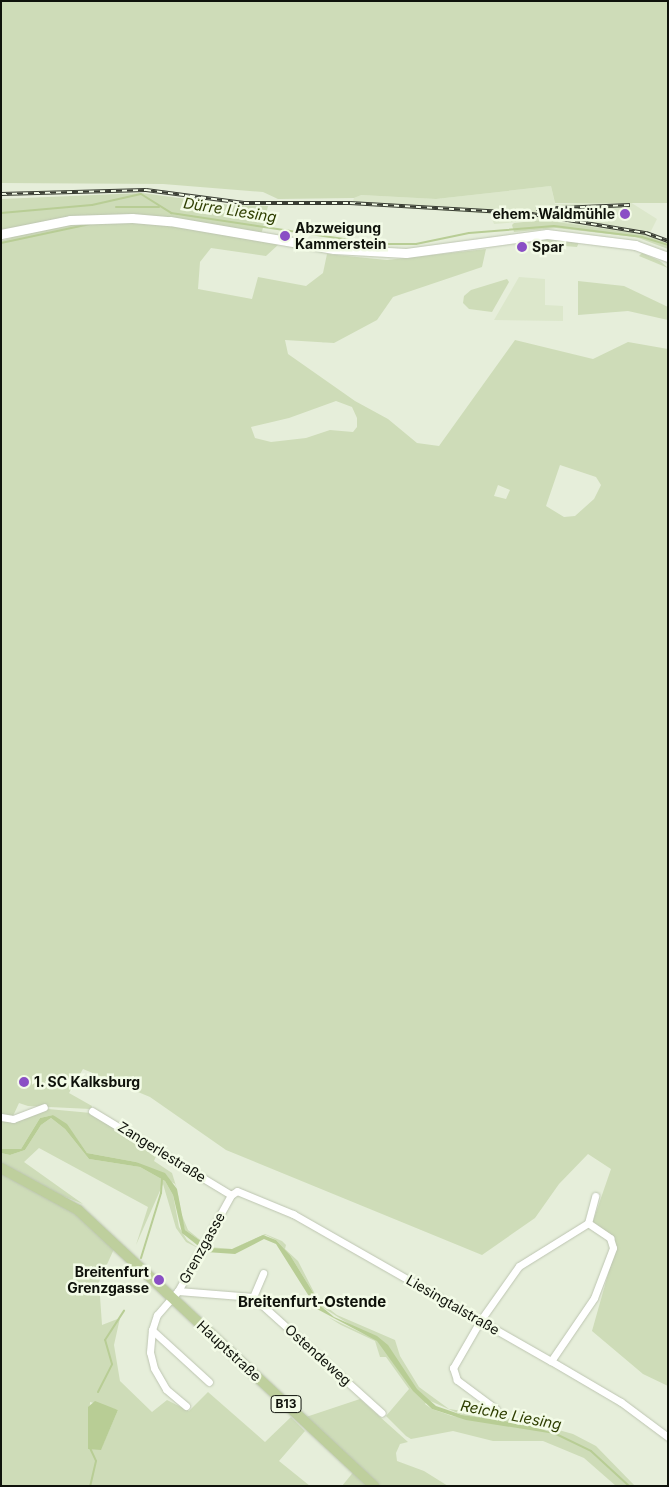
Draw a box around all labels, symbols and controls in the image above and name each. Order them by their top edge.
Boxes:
water label: Dürre Liesing [182,194,278,226]
place label: ehem. Waldmühle [492,206,615,222]
marker: ehem. Waldmühle [619,208,631,220]
place label: Abzweigung Kammerstein [295,220,386,252]
marker: Abzweigung Kammerstein [279,230,291,242]
place label: Spar [532,239,564,255]
marker: Spar [516,241,528,253]
place label: 1. SC Kalksburg [34,1074,141,1090]
marker: 1. SC Kalksburg [18,1076,30,1088]
street label: Zangerlestraße [115,1118,209,1186]
street label: Grenzgasse [176,1209,228,1287]
place label: Breitenfurt Grenzgasse [67,1264,149,1296]
street label: Liesingtalstraße [403,1272,503,1338]
marker: Breitenfurt Grenzgasse [153,1274,165,1286]
district label: Breitenfurt-Ostende [238,1293,386,1311]
street label: Hauptstraße [193,1317,265,1385]
street label: Ostendeweg [281,1321,355,1389]
road number: B13 [270,1395,302,1414]
water label: Reiche Liesing [459,1396,563,1434]

